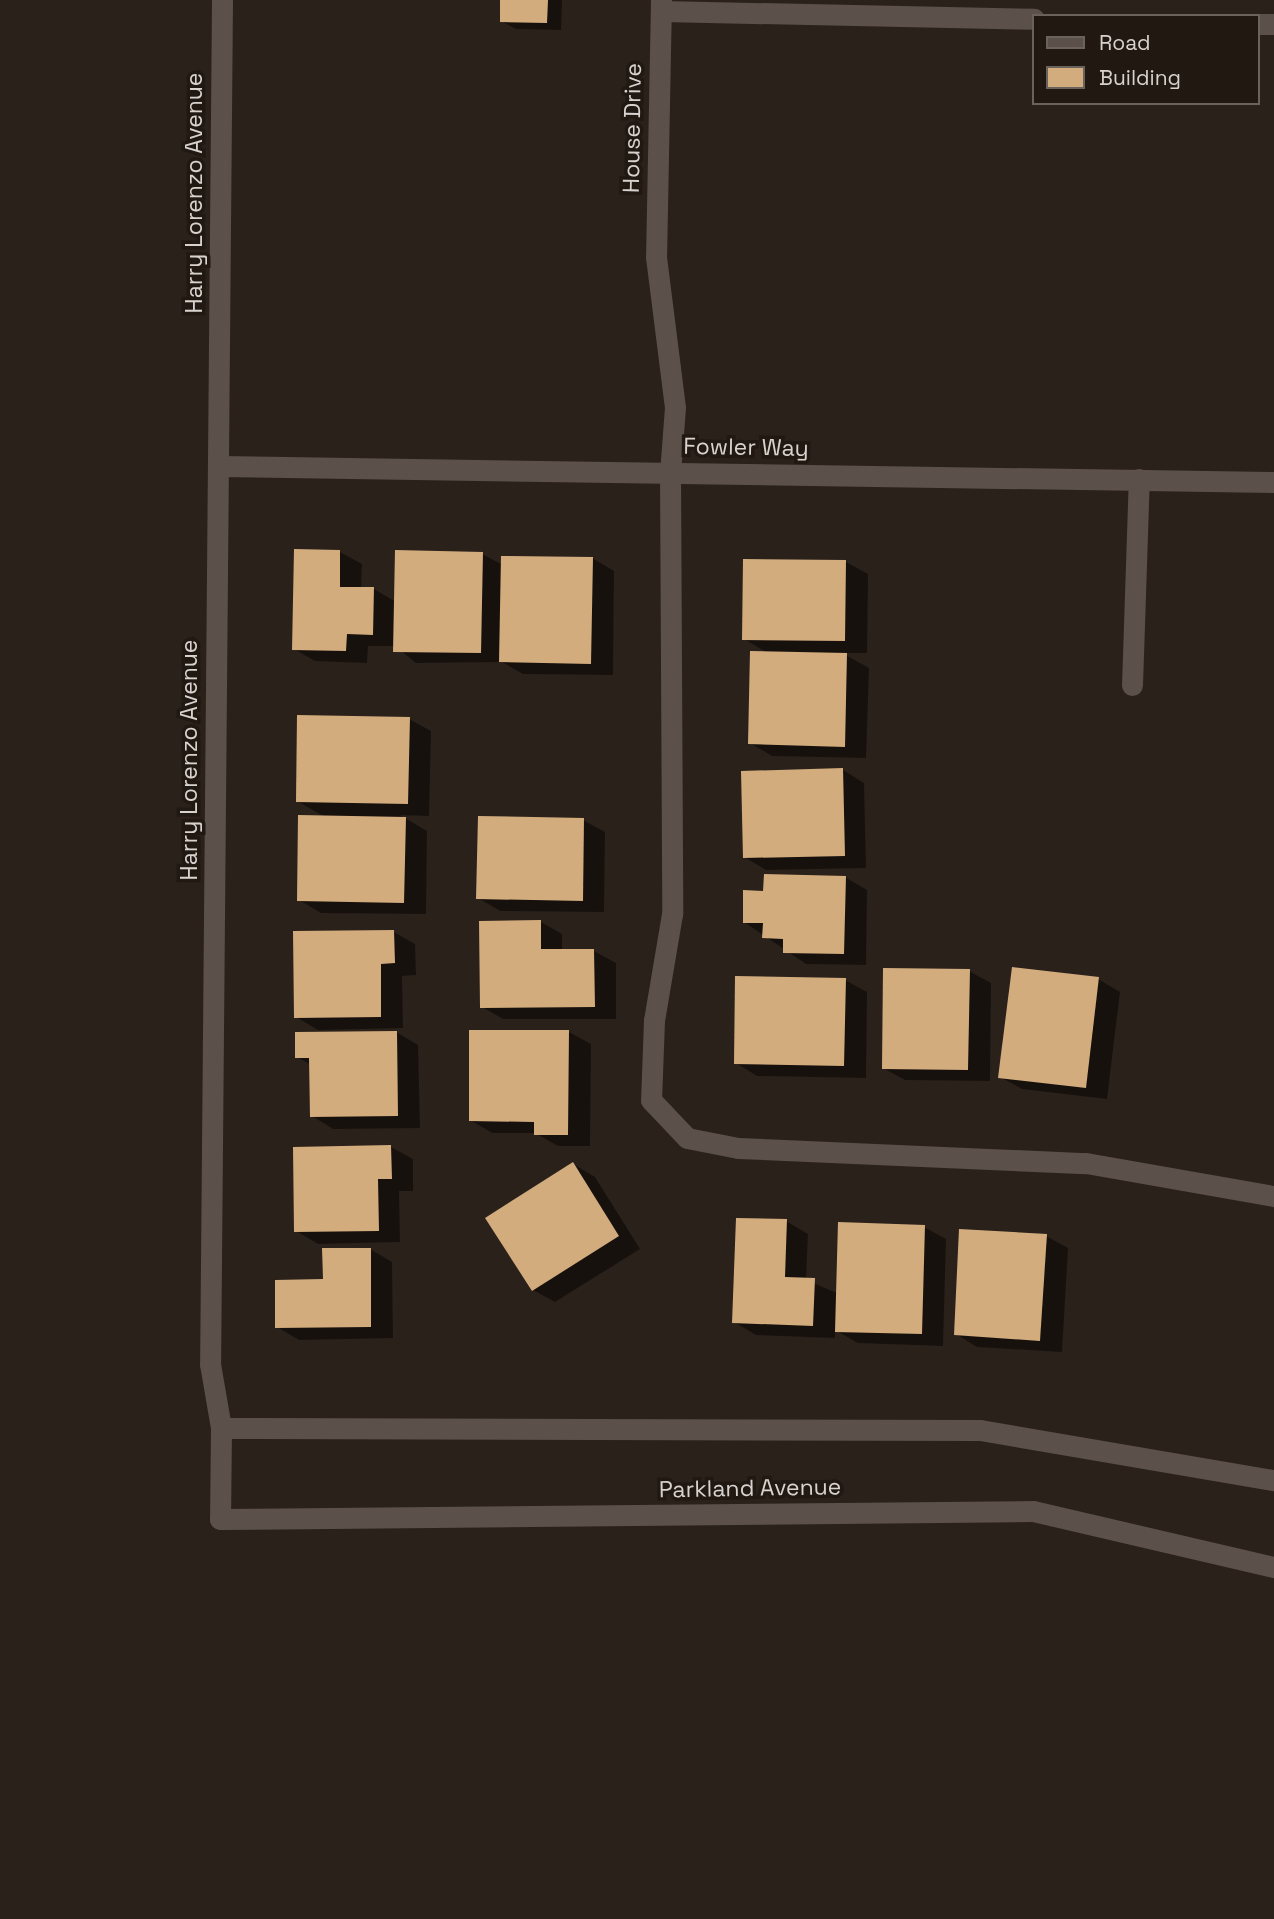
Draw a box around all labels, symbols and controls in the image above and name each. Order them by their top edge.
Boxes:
legend [1032,14,1260,105]
text: Road [1099,29,1151,56]
street label: House Drive [617,63,647,193]
text: Building [1099,64,1181,91]
street label: Harry Lorenzo Avenue [180,72,208,314]
street label: Fowler Way [683,432,809,462]
street label: Harry Lorenzo Avenue [175,639,203,881]
street label: Parkland Avenue [658,1473,842,1503]

